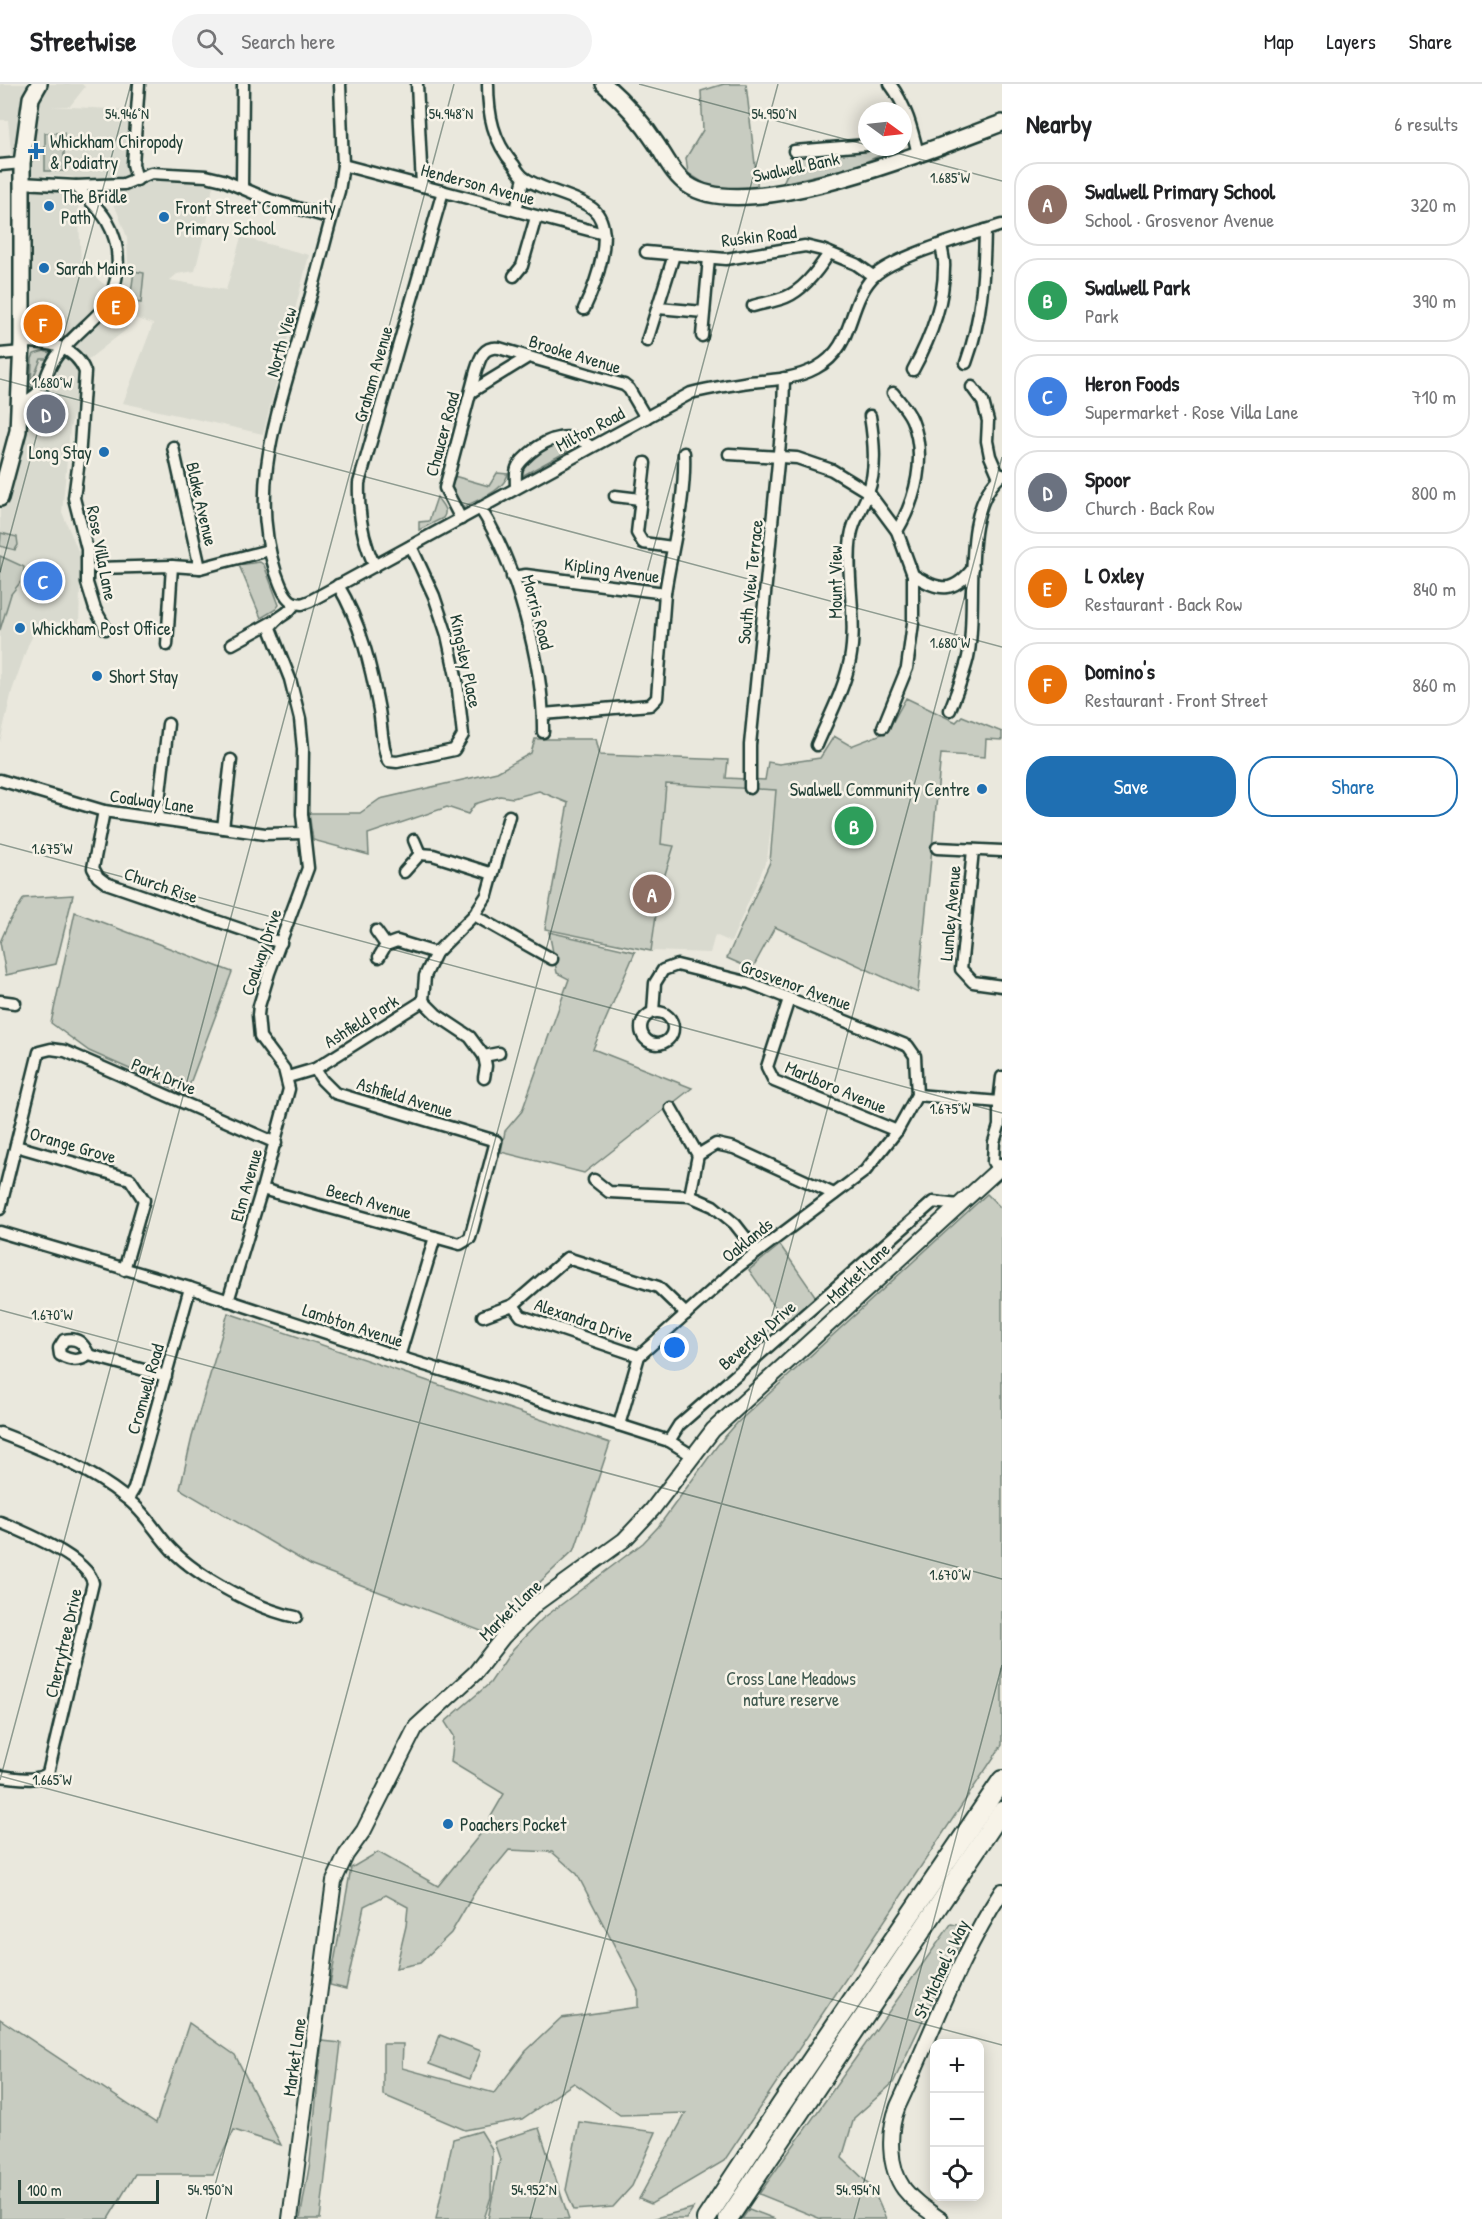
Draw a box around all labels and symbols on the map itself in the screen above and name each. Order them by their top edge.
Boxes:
north arrow [858,102,912,156]
text: 54.946°N [105,103,149,124]
text: 54.948°N [429,103,473,124]
text: 54.950°N [751,103,797,124]
place label: Whickham Chiropody & Podiatry [50,129,184,175]
marker: Whickham Chiropody & Podiatry [27,142,45,160]
street label: Swalwell Bank [751,146,842,188]
street label: Henderson Avenue [418,157,538,211]
text: 1.685°W [930,167,971,188]
place label: The Bridle Path [61,184,127,230]
place label: Front Street Community Primary School [175,195,337,241]
marker: The Bridle Path [42,199,56,213]
marker: Front Street Community Primary School [157,210,171,224]
street label: Ruskin Road [720,219,798,253]
place label: Sarah Mains [56,256,134,281]
marker: Sarah Mains [37,261,51,275]
pin: E [96,284,136,328]
pin: F [24,302,63,346]
street label: North View [259,304,303,380]
street label: Graham Avenue [347,323,399,425]
street label: Brooke Avenue [526,328,624,380]
text: 1.680°W [32,372,73,393]
street label: Chaucer Road [419,389,465,479]
pin: D [26,392,66,436]
street label: Milton Road [551,400,629,458]
place label: Long Stay [29,440,92,465]
marker: Long Stay [97,445,111,459]
street label: Blake Avenue [180,460,224,548]
street label: Rose Villa Lane [81,504,123,602]
street label: South View Terrace [731,519,769,645]
street label: Mount View [823,545,848,619]
street label: Kipling Avenue [563,551,661,589]
pin: C [24,558,63,604]
street label: Morris Road [516,572,560,652]
street label: Kingsley Place [444,612,488,710]
place label: Whickham Post Office [32,616,171,641]
marker: Whickham Post Office [13,621,27,635]
text: 1.680°W [930,632,971,653]
place label: Short Stay [109,664,179,689]
marker: Short Stay [90,669,104,683]
place label: Swalwell Community Centre [790,777,970,802]
marker: Swalwell Community Centre [975,782,989,796]
street label: Coalway Lane [108,783,196,819]
pin: B [834,804,874,848]
text: 1.675°W [31,838,73,859]
street label: Church Rise [121,861,201,909]
street label: Lumley Avenue [933,864,967,962]
pin: A [632,872,672,916]
street label: Coalway Drive [235,905,287,999]
street label: Grosvenor Avenue [737,953,855,1017]
street label: Ashfield Park [319,988,404,1054]
street label: Park Drive [128,1051,200,1101]
street label: Marlboro Avenue [781,1054,891,1120]
street label: Ashfield Avenue [354,1071,456,1123]
text: 1.675°W [929,1098,971,1119]
street label: Orange Grove [27,1121,119,1169]
street label: Elm Avenue [224,1146,268,1224]
street label: Beech Avenue [323,1177,415,1225]
street label: Oaklands [716,1212,778,1268]
street label: Market Lane [821,1237,895,1309]
street label: Alexandra Drive [531,1291,637,1349]
street label: Beverley Drive [713,1294,801,1376]
street label: Lambton Avenue [299,1297,407,1353]
text: 1.670°W [31,1304,74,1325]
your location [660,1333,689,1362]
street label: Cromwell Road [120,1341,170,1437]
text: 1.670°W [929,1564,972,1585]
street label: Market Lane [473,1574,547,1646]
street label: Cherrytree Drive [38,1586,88,1700]
park label: Cross Lane Meadows nature reserve [726,1666,856,1712]
text: 1.665°W [32,1769,73,1790]
place label: Poachers Pocket [460,1812,567,1837]
marker: Poachers Pocket [441,1817,455,1831]
street label: St Michael's Way [907,1915,975,2023]
street label: Market Lane [276,2016,312,2098]
scale bar [18,2177,159,2204]
text: 54.950°N [187,2179,233,2200]
text: 54.952°N [511,2179,557,2200]
text: 54.954°N [836,2179,880,2200]

